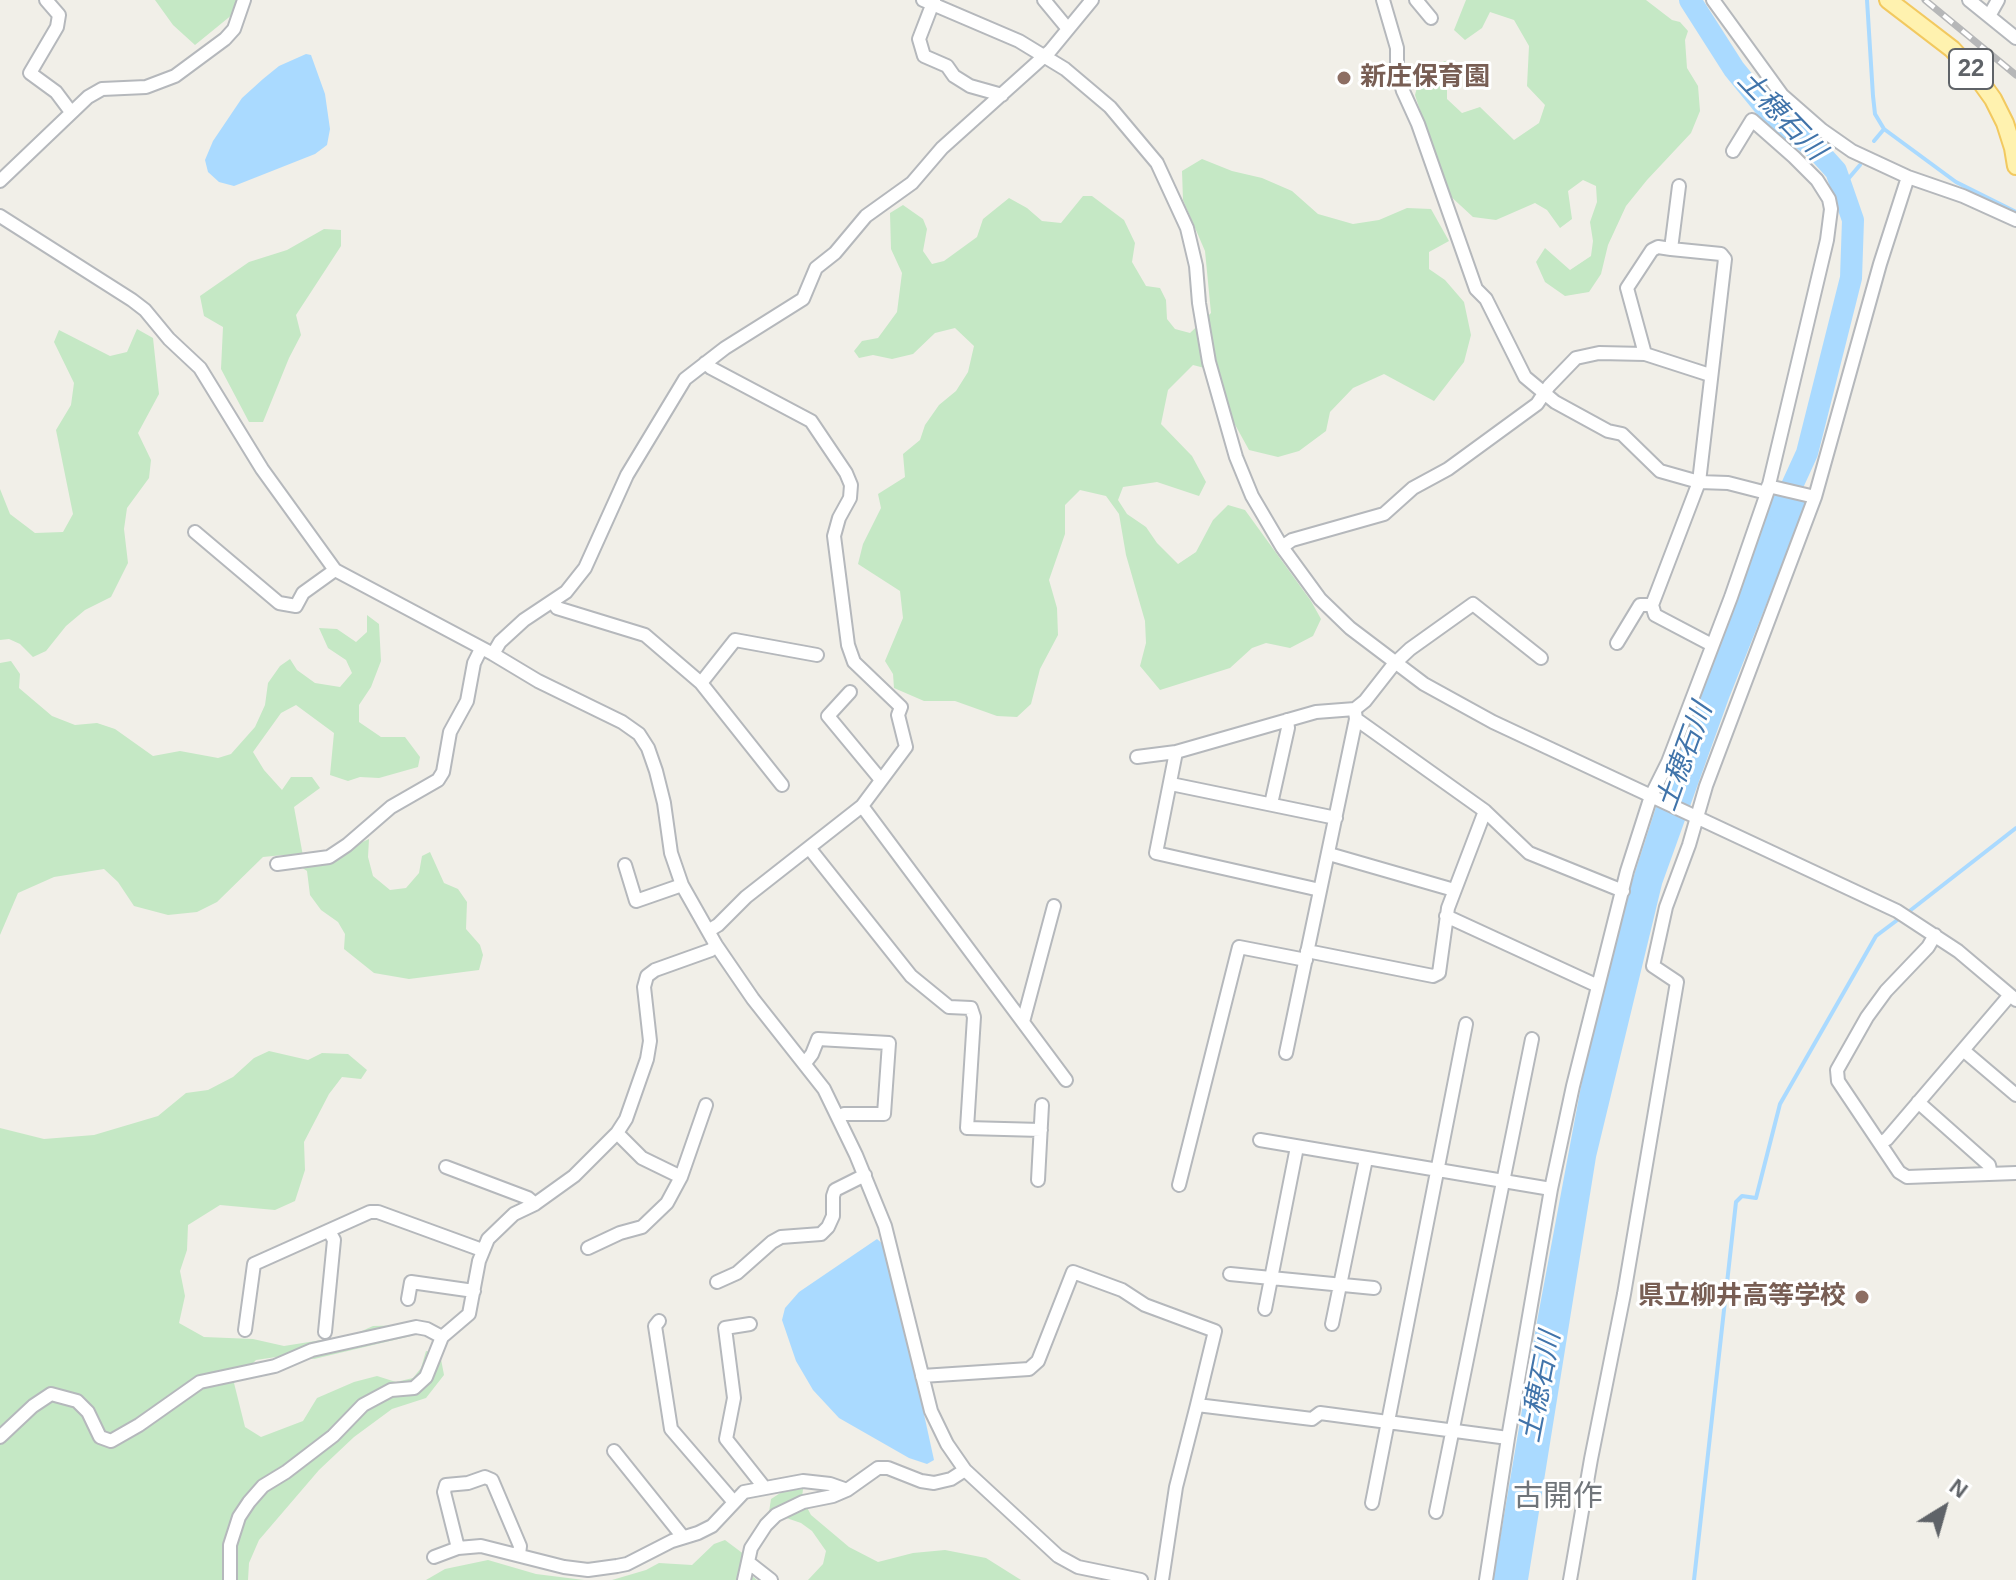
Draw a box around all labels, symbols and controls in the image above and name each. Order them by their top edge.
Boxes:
road number: 22 [1949,49,1993,89]
place label: 新庄保育園 [1360,62,1490,94]
water label: 土穂石川 [1730,64,1832,168]
marker: 新庄保育園 [1335,69,1353,87]
water label: 土穂石川 [1650,699,1720,815]
place label: 県立柳井高等学校 [1638,1281,1846,1313]
marker: 県立柳井高等学校 [1853,1288,1871,1306]
water label: 土穂石川 [1514,1329,1568,1445]
north arrow [1904,1468,1984,1548]
text: N [1945,1474,1973,1503]
district label: 古開作 [1513,1480,1603,1516]

